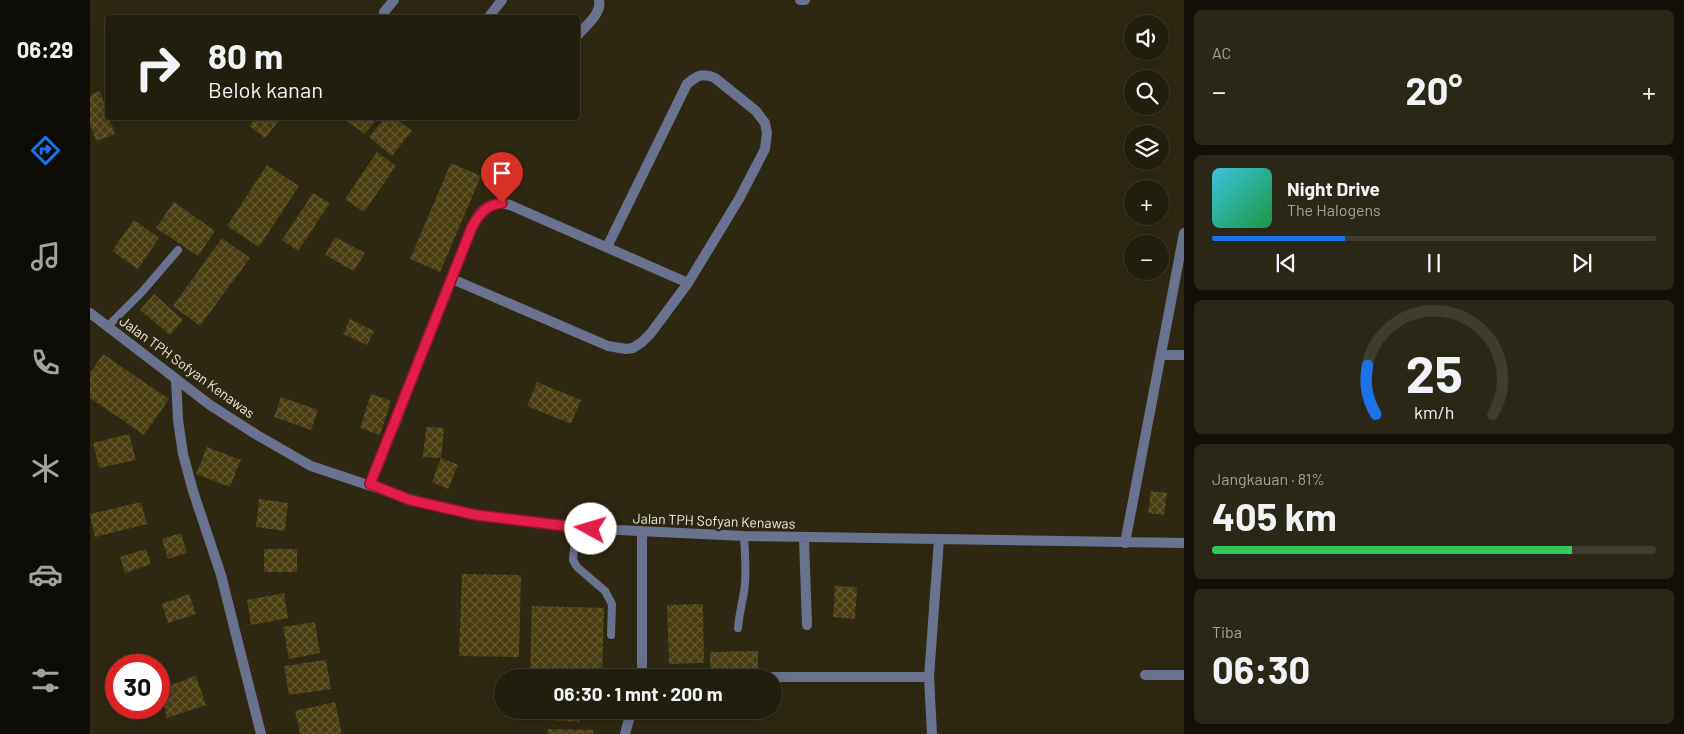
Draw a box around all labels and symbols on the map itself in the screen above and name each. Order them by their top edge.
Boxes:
pin [481,152,523,203]
street label: Jalan TPH Sofyan Kenawas [116,312,258,422]
position arrow [564,502,616,554]
street label: Jalan TPH Sofyan Kenawas [632,509,796,532]
speed limit sign: 30 [105,654,170,719]

